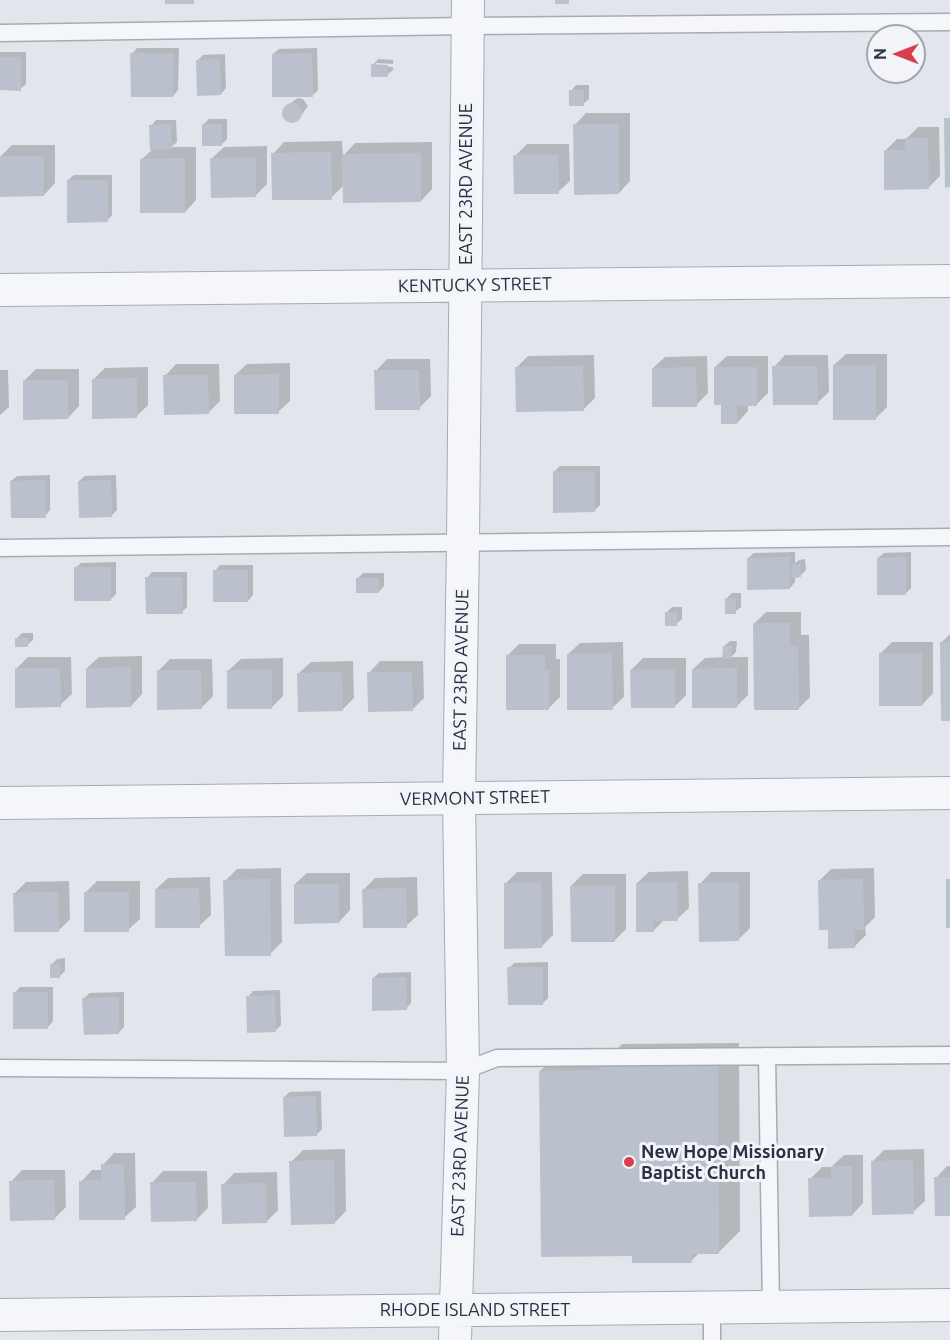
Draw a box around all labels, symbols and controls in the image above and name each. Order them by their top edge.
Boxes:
north arrow [866,24,926,84]
text: N [871,48,889,60]
street label: EAST 23RD AVENUE [455,103,477,265]
street label: KENTUCKY STREET [398,273,552,297]
street label: EAST 23RD AVENUE [449,589,473,751]
street label: VERMONT STREET [400,786,550,810]
street label: EAST 23RD AVENUE [446,1075,474,1237]
place label: New Hope Missionary Baptist Church [641,1141,824,1184]
marker: New Hope Missionary Baptist Church [622,1155,636,1169]
street label: RHODE ISLAND STREET [380,1299,570,1321]

